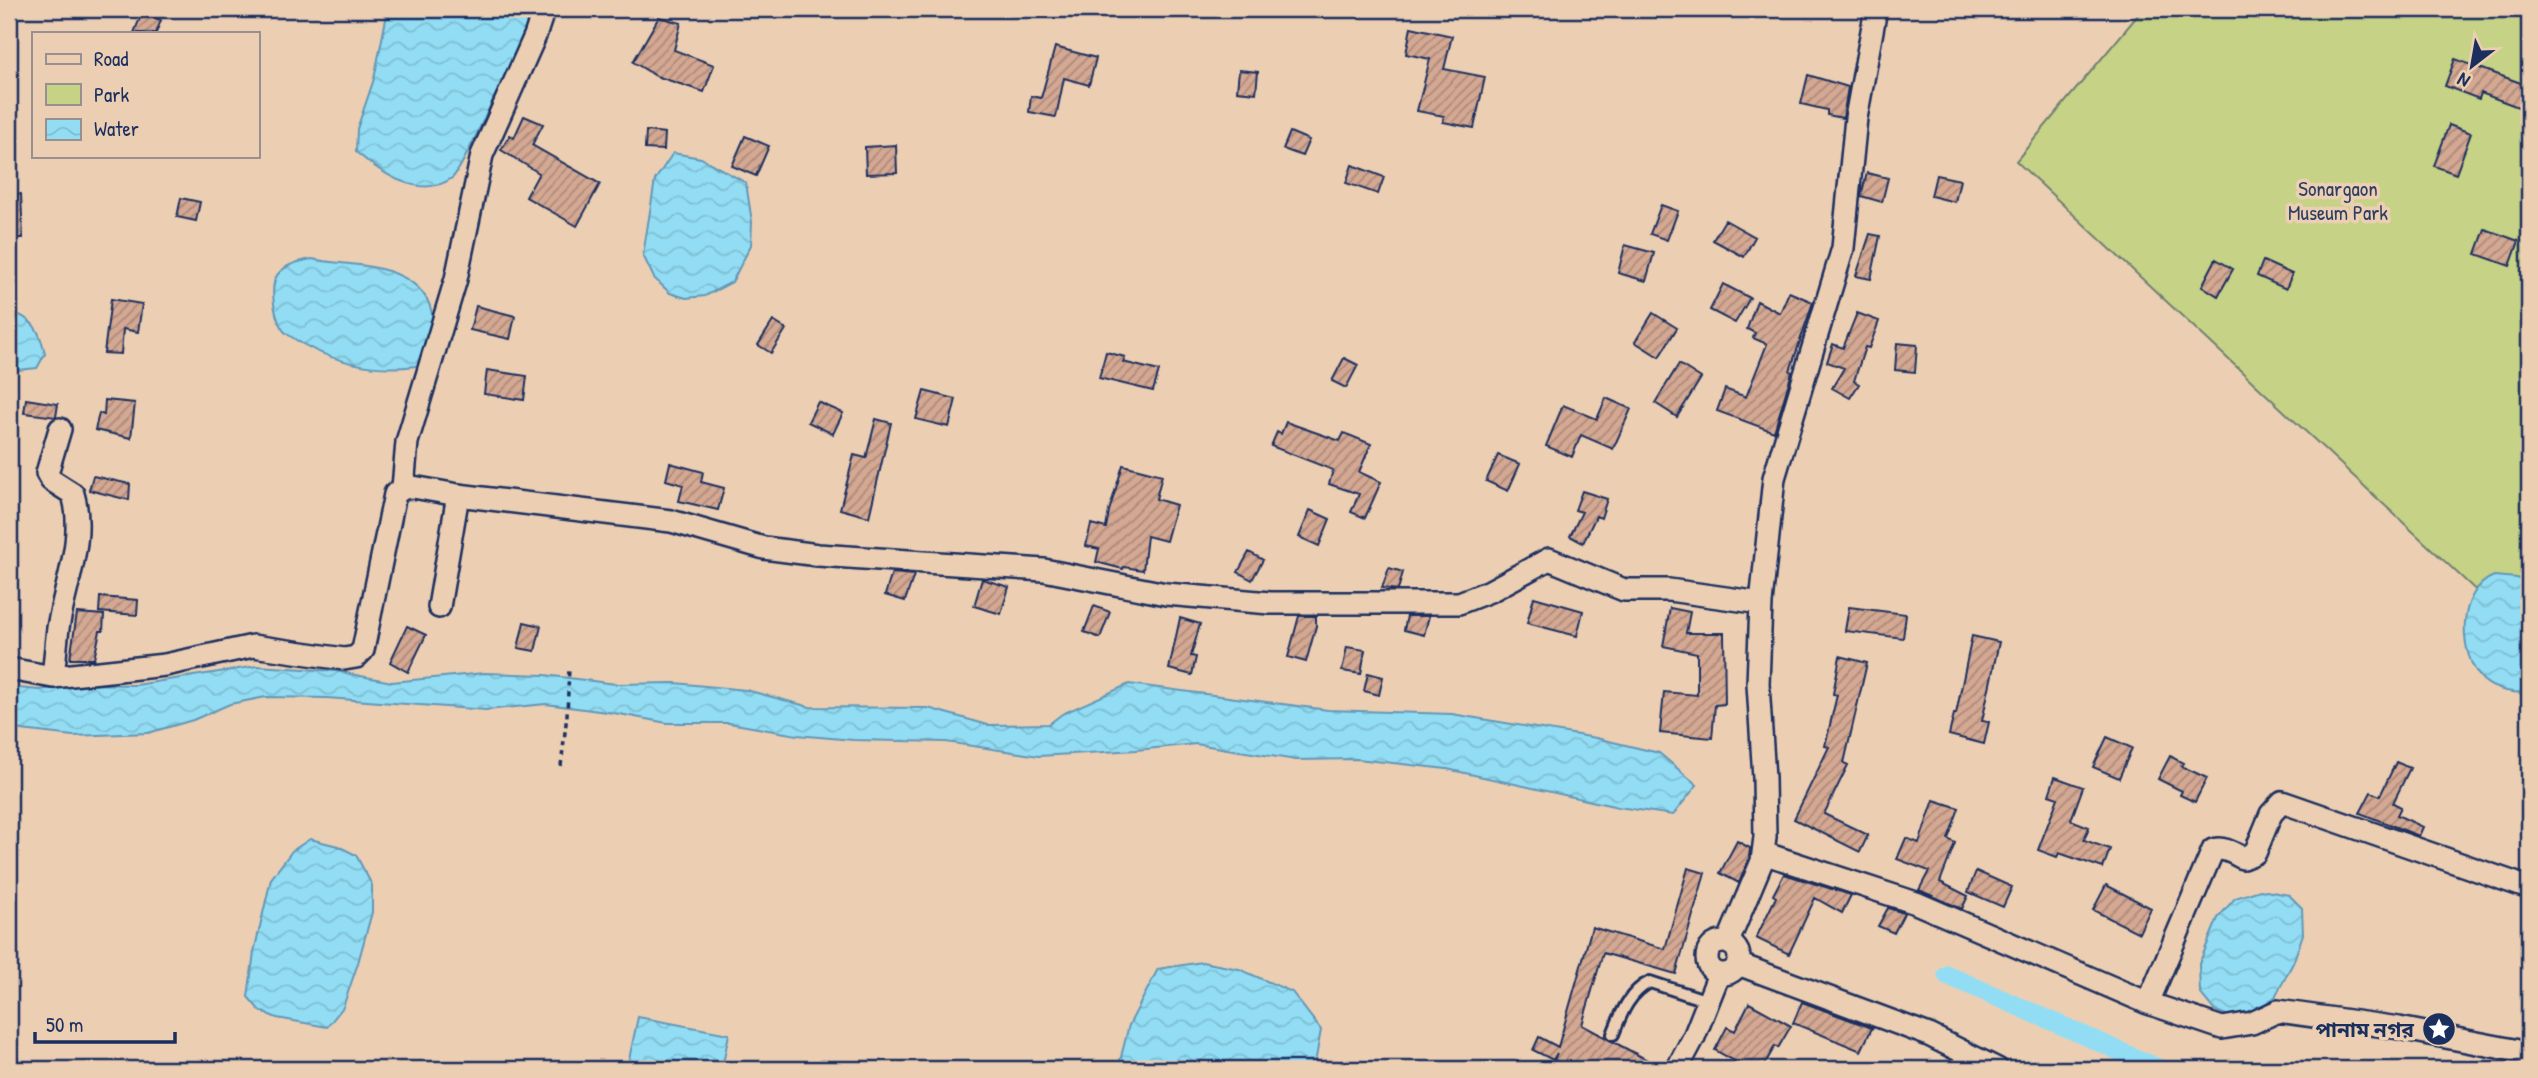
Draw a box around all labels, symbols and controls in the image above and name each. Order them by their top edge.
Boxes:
legend [32,32,259,158]
north arrow [2436,32,2506,102]
text: Road [94,44,128,73]
text: N [2452,67,2474,94]
text: Park [94,80,129,109]
text: Water [94,114,139,143]
park label: Sonargaon Museum Park [2288,174,2388,227]
scale bar [35,1001,175,1045]
text: 50 m [46,1010,83,1039]
place icon: পানাম নগর [2420,1010,2458,1048]
place label: পানাম নগর [2315,1015,2414,1044]

